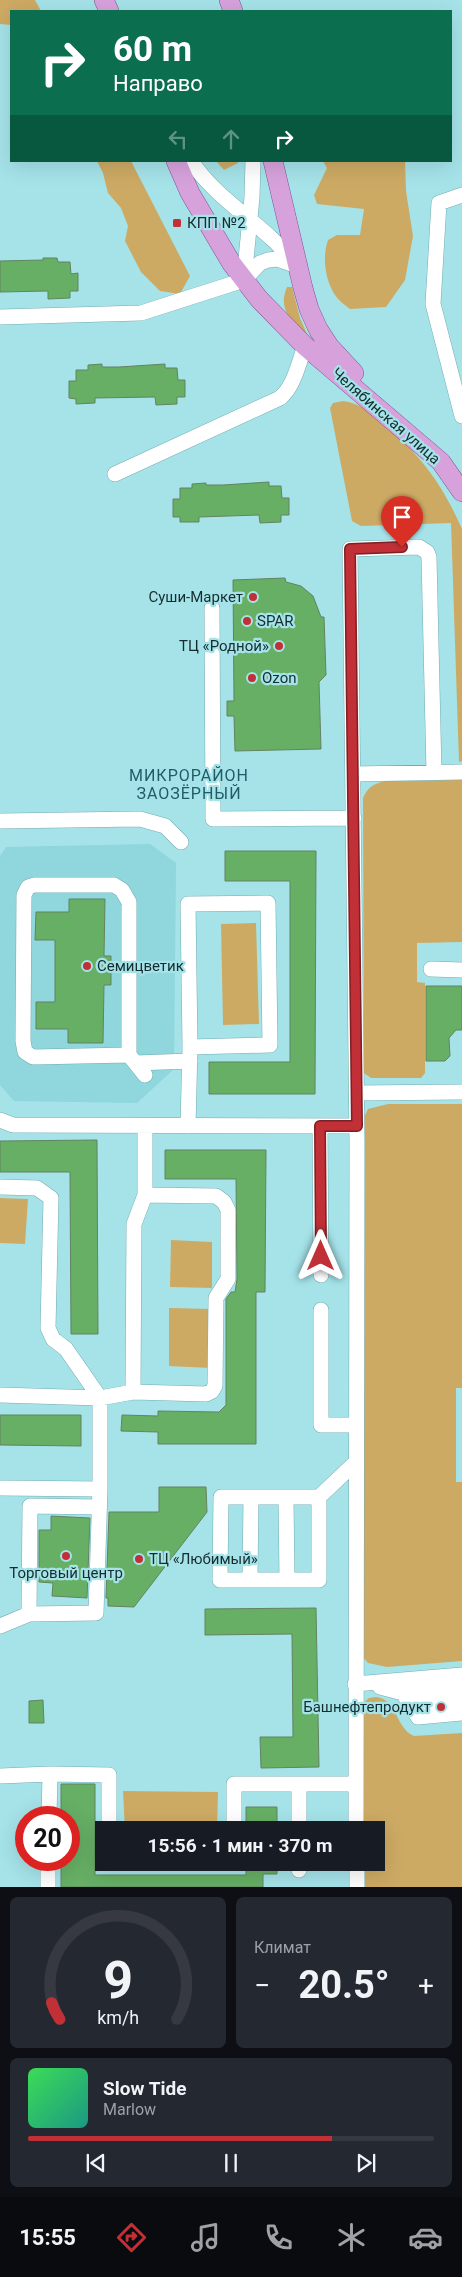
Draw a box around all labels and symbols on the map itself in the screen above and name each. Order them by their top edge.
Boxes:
place label: КПП №2 [187,214,246,232]
marker: КПП №2 [171,217,183,229]
street label: Челябинская улица [328,364,444,468]
pin [381,496,423,547]
place label: Суши-Маркет [148,588,243,606]
marker: Суши-Маркет [247,591,259,603]
place label: SPAR [257,612,293,630]
marker: SPAR [241,615,253,627]
place label: ТЦ «Родной» [179,637,269,655]
marker: ТЦ «Родной» [273,640,285,652]
place label: Ozon [262,669,296,687]
marker: Ozon [246,672,258,684]
district label: МИКРОРАЙОН ЗАОЗЁРНЫЙ [129,766,249,803]
place label: Семицветик [97,957,184,975]
marker: Семицветик [81,960,93,972]
position arrow [294,1229,346,1281]
marker: Торговый центр [60,1550,72,1562]
place label: ТЦ «Любимый» [149,1550,258,1568]
marker: ТЦ «Любимый» [133,1553,145,1565]
place label: Торговый центр [9,1564,123,1582]
place label: Башнефтепродукт [303,1698,431,1716]
marker: Башнефтепродукт [435,1701,447,1713]
speed limit sign: 20 [15,1806,80,1871]

